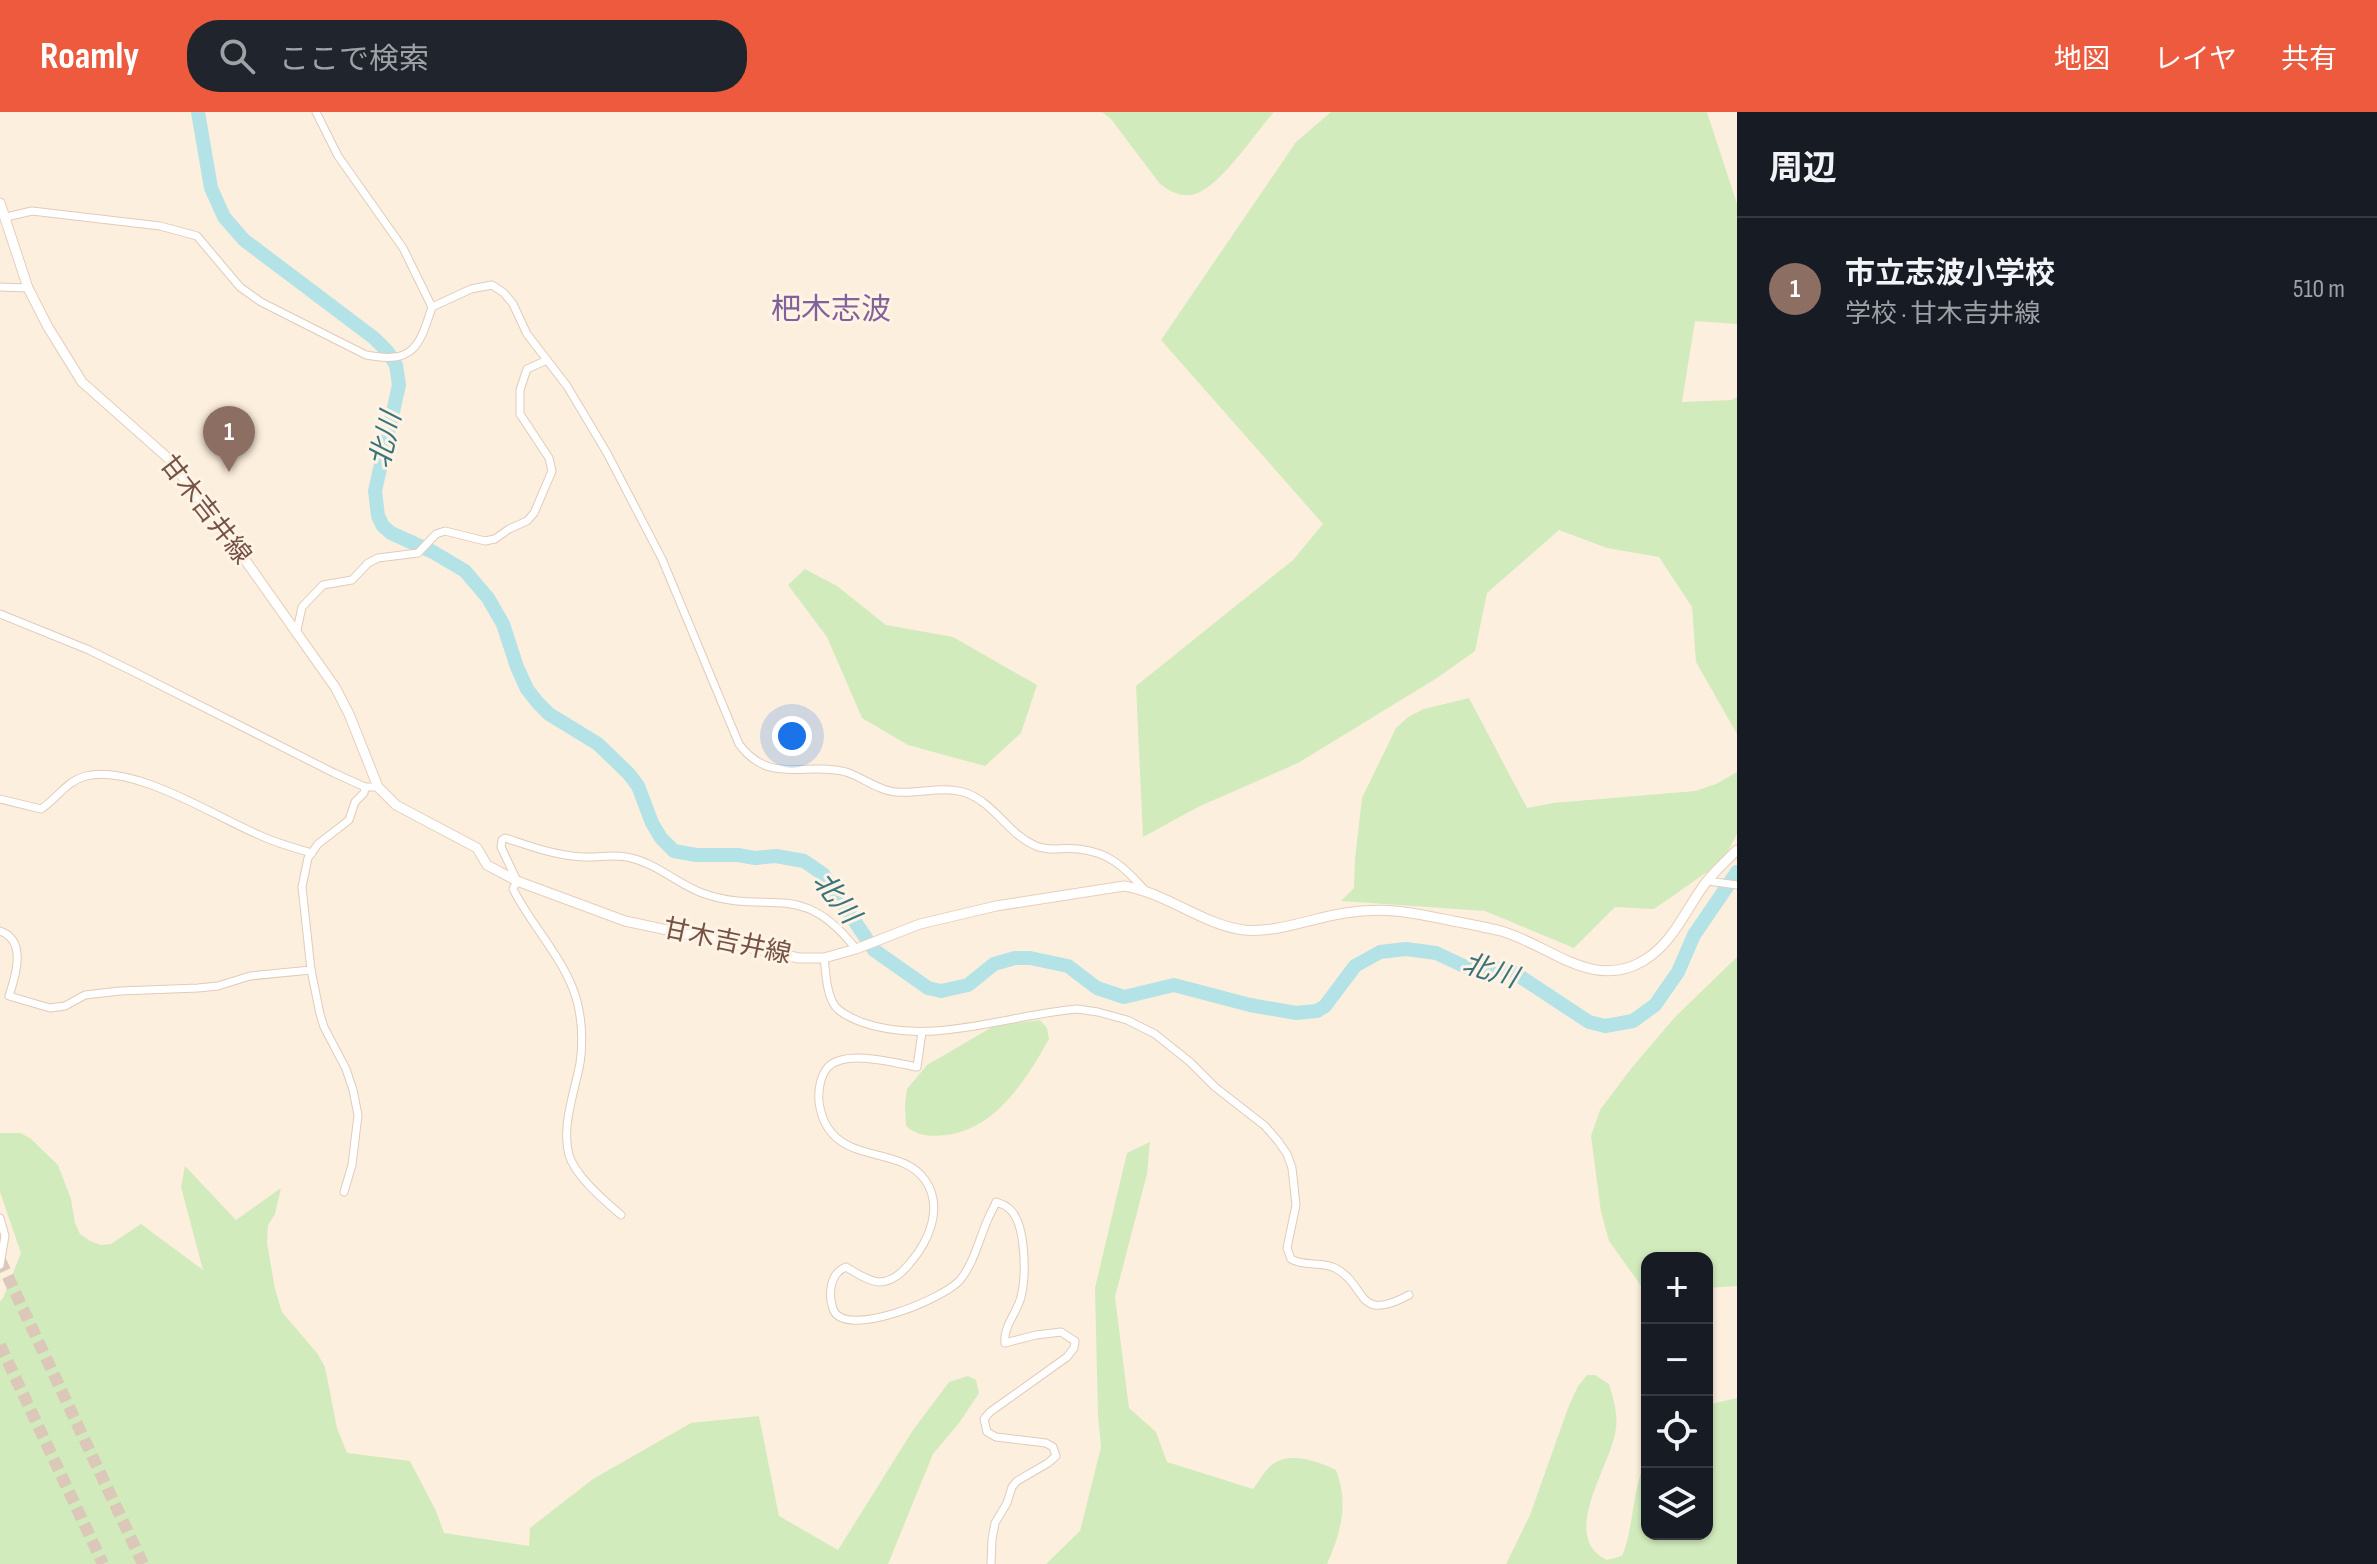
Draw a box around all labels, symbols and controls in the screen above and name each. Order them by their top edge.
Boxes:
search box [187,20,747,92]
text: Roamly [40,34,139,79]
icon: search [215,34,259,78]
text: ここで検索 [279,42,429,78]
text: 地図 [2054,43,2110,76]
text: レイヤ [2154,43,2237,76]
text: 共有 [2281,43,2337,76]
text: 周辺 [1769,148,1837,189]
text: 市立志波小学校 [1845,256,2055,292]
text: 1 [1790,274,1800,305]
text: 510 m [2293,274,2345,305]
district label: 杷木志波 [771,292,891,328]
text: 学校 · 甘木吉井線 [1845,299,2040,330]
pin: 1 [203,406,255,472]
water label: 北川 [364,406,409,471]
street label: 甘木吉井線 [153,449,257,571]
your location [772,716,812,756]
water label: 北川 [806,866,868,933]
street label: 甘木吉井線 [660,913,794,971]
water label: 北川 [1458,947,1524,996]
map controls [1641,1252,1713,1540]
button: + [1641,1252,1713,1324]
button: − [1641,1324,1713,1396]
button: locate [1641,1396,1713,1468]
button: layers [1641,1468,1713,1540]

